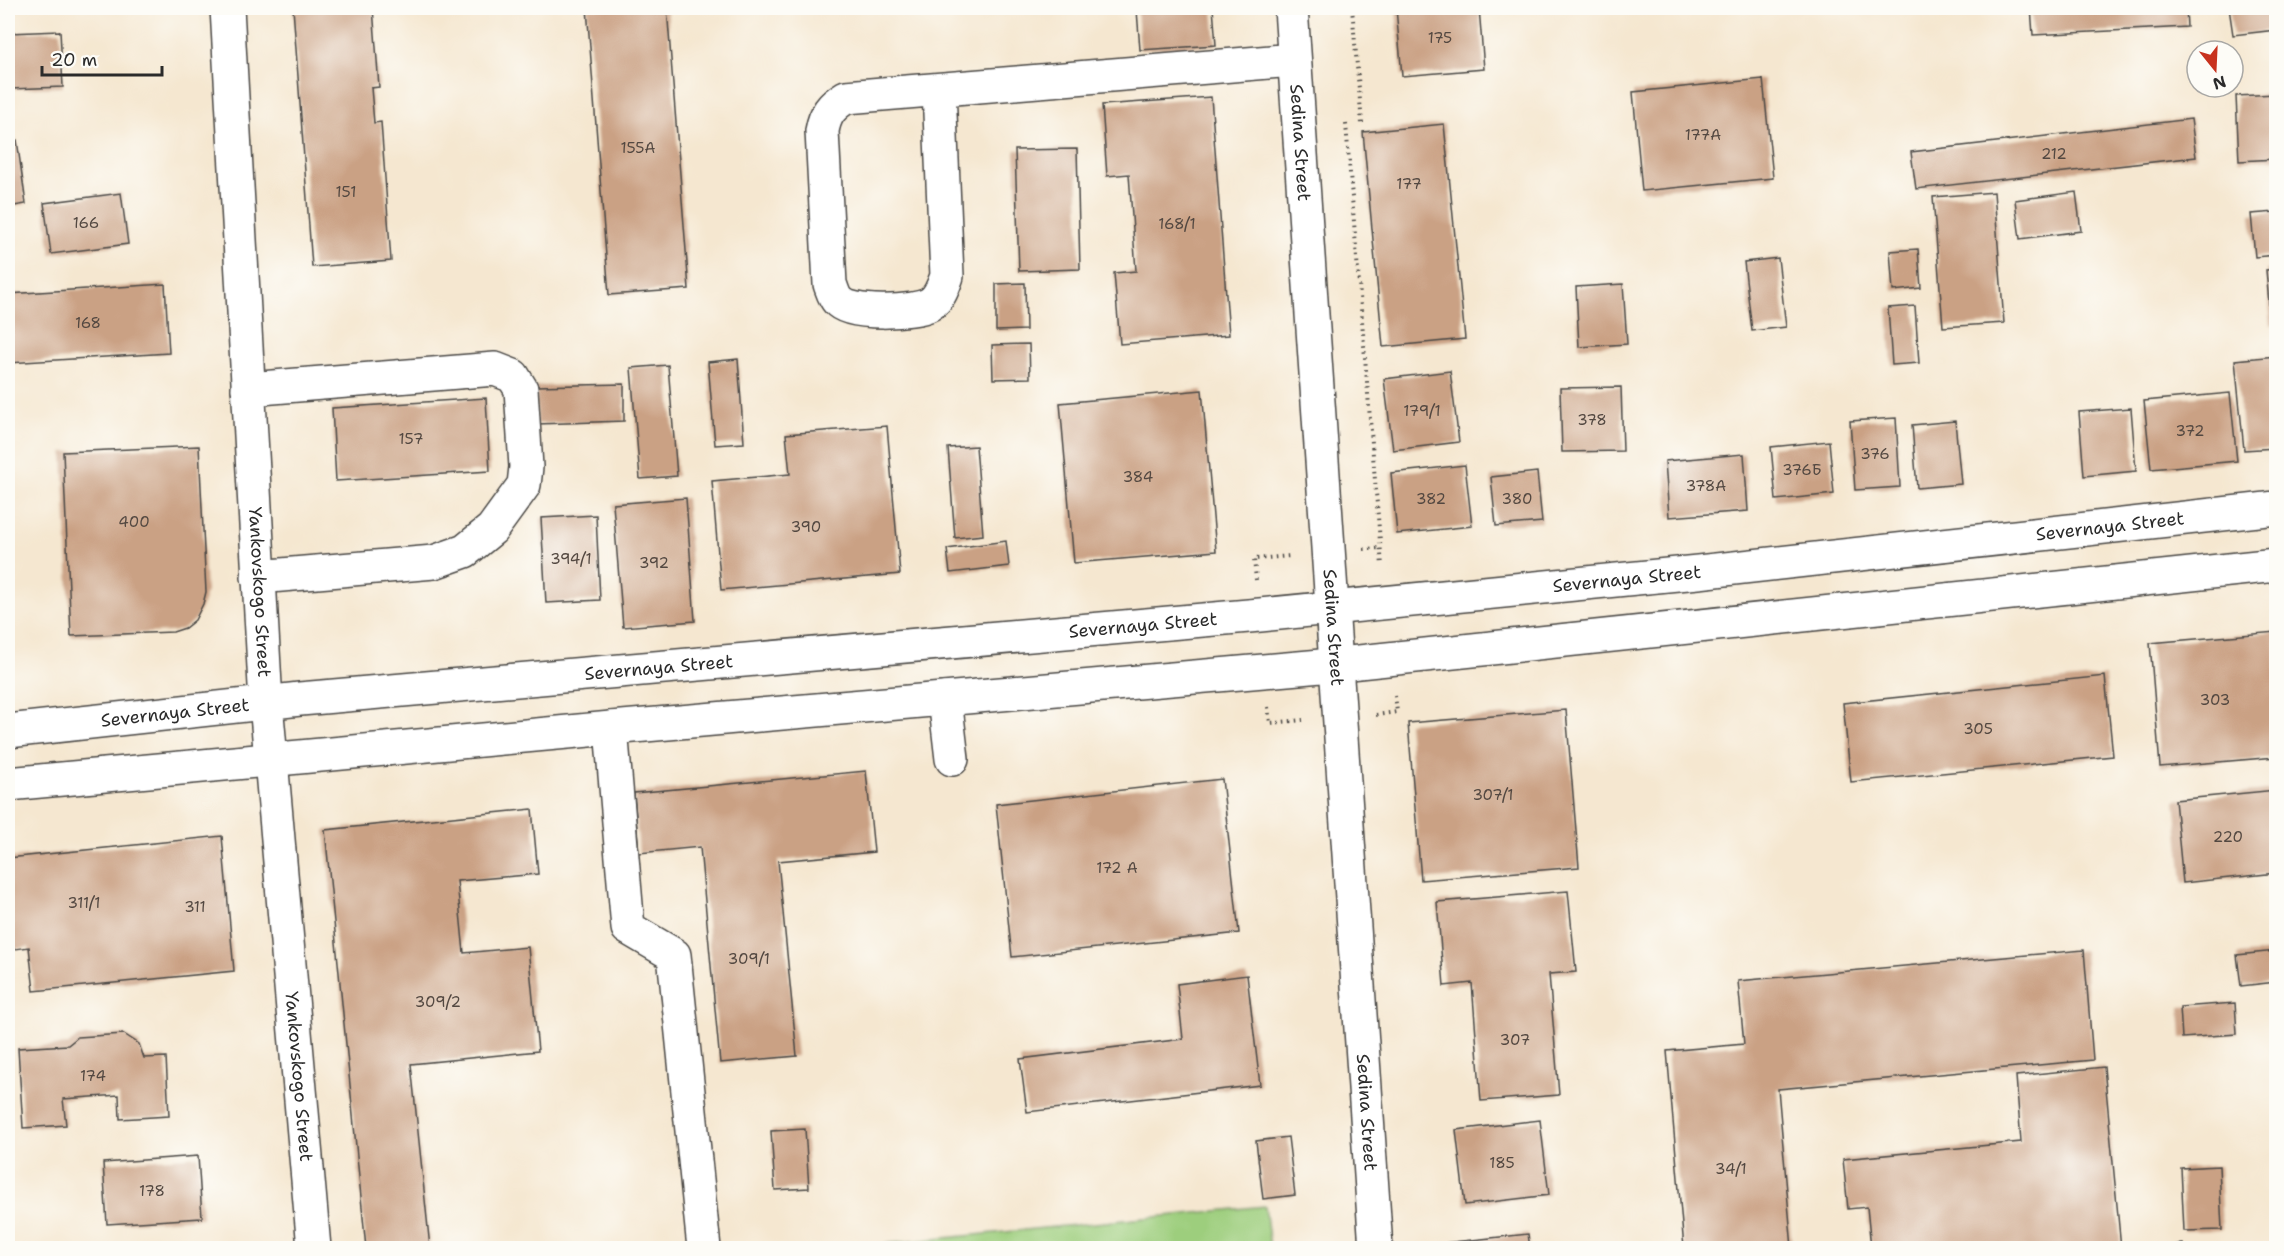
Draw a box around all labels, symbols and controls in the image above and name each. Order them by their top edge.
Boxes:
house number: 175 [1428,28,1452,48]
scale bar [42,39,162,77]
north arrow [2185,39,2245,99]
text: 20 m [51,48,97,72]
text: N [2210,71,2229,95]
street label: Sedina Street [1284,83,1316,202]
house number: 177А [1685,125,1721,145]
house number: 155А [621,138,656,158]
house number: 212 [2041,144,2067,164]
house number: 177 [1396,174,1422,194]
house number: 151 [336,182,356,202]
house number: 166 [73,213,99,233]
house number: 168/1 [1158,214,1196,234]
house number: 168 [75,313,101,333]
house number: 179/1 [1403,401,1441,421]
house number: 378 [1577,410,1607,430]
house number: 372 [2176,421,2205,441]
house number: 157 [399,429,423,449]
house number: 376 [1860,444,1890,464]
house number: 376Б [1782,460,1822,480]
house number: 384 [1123,467,1153,487]
house number: 378А [1686,476,1726,496]
house number: 382 [1416,489,1446,509]
house number: 380 [1502,489,1532,509]
street label: Yankovskogo Street [243,506,277,678]
street label: Severnaya Street [2035,506,2186,547]
house number: 400 [118,512,150,532]
house number: 390 [791,517,821,537]
house number: 394/1 [550,549,592,569]
house number: 392 [639,553,669,573]
street label: Severnaya Street [1551,560,1702,598]
street label: Sedina Street [1317,568,1349,687]
street label: Severnaya Street [1068,607,1218,644]
street label: Severnaya Street [584,649,734,686]
house number: 303 [2200,690,2230,710]
street label: Severnaya Street [100,693,251,733]
house number: 305 [1963,719,1993,739]
house number: 307/1 [1472,785,1514,805]
house number: 220 [2213,827,2243,847]
house number: 172 А [1096,858,1138,878]
house number: 311/1 [68,893,100,913]
house number: 311 [184,897,206,917]
house number: 309/1 [728,949,770,969]
street label: Yankovskogo Street [279,990,318,1163]
house number: 309/2 [415,992,461,1012]
house number: 307 [1500,1030,1530,1050]
street label: Sedina Street [1351,1053,1383,1172]
house number: 174 [80,1066,106,1086]
house number: 185 [1489,1153,1515,1173]
house number: 34/1 [1715,1159,1747,1179]
house number: 178 [139,1181,165,1201]

